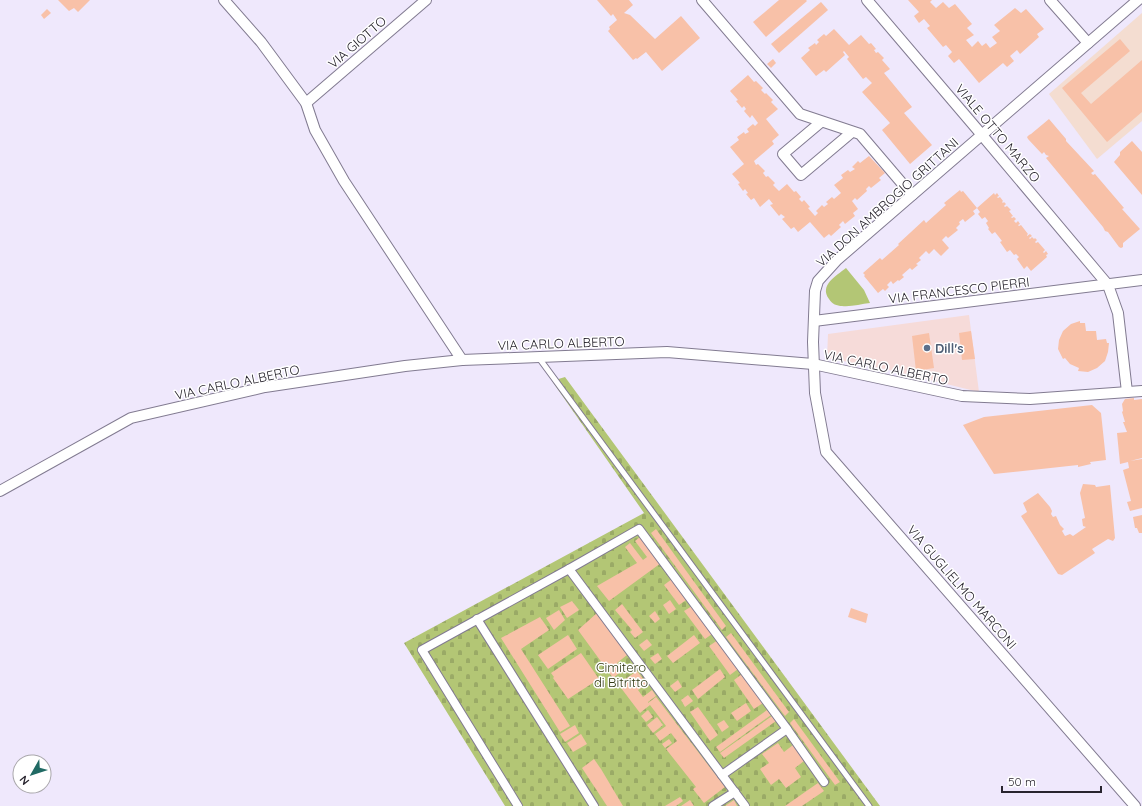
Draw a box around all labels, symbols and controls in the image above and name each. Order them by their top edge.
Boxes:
street label: VIA GIOTTO [325,12,389,72]
street label: VIALE OTTO MARZO [952,81,1044,185]
street label: VIA DON AMBROGIO GRITTANI [813,134,961,270]
street label: VIA FRANCESCO PIERRI [888,273,1030,307]
street label: VIA CARLO ALBERTO [497,333,625,353]
place label: Dill's [935,340,963,356]
marker: Dill's [922,343,932,353]
street label: VIA CARLO ALBERTO [822,346,950,388]
street label: VIA CARLO ALBERTO [173,361,301,403]
street label: VIA GUGLIELMO MARCONI [904,522,1020,652]
park label: Cimitero di Bitritto [594,659,648,690]
north arrow [12,754,52,794]
scale bar [1002,768,1101,794]
text: N [16,773,32,788]
text: 50 m [1008,774,1036,789]

